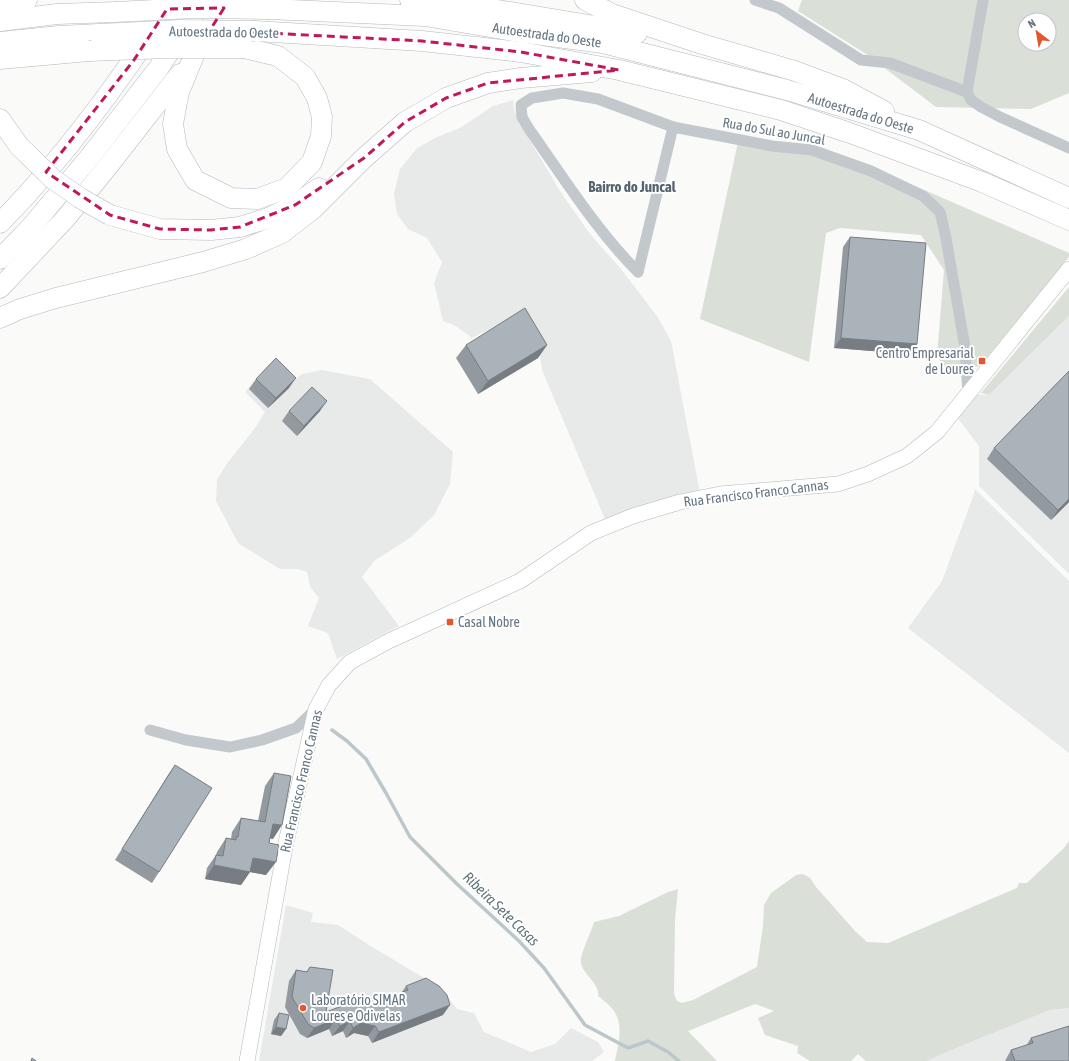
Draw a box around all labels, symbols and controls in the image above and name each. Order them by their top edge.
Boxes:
north arrow [1017,12,1057,52]
text: N [1026,17,1038,30]
street label: Autoestrada do Oeste [492,19,602,51]
street label: Autoestrada do Oeste [169,23,279,41]
street label: Autoestrada do Oeste [806,89,916,137]
street label: Rua do Sul ao Juncal [721,114,827,148]
district label: Bairro do Juncal [588,178,677,195]
place label: Centro Empresarial de Loures [876,345,974,377]
marker: Centro Empresarial de Loures [977,356,987,366]
street label: Rua Francisco Franco Cannas [683,476,829,510]
place label: Casal Nobre [458,614,520,630]
marker: Casal Nobre [445,617,455,627]
street label: Rua Francisco Franco Cannas [277,708,325,854]
water label: Ribeira Sete Casas [460,868,543,949]
place label: Laboratório SIMAR Loures e Odivelas [311,992,406,1024]
marker: Laboratório SIMAR Loures e Odivelas [298,1003,308,1013]

